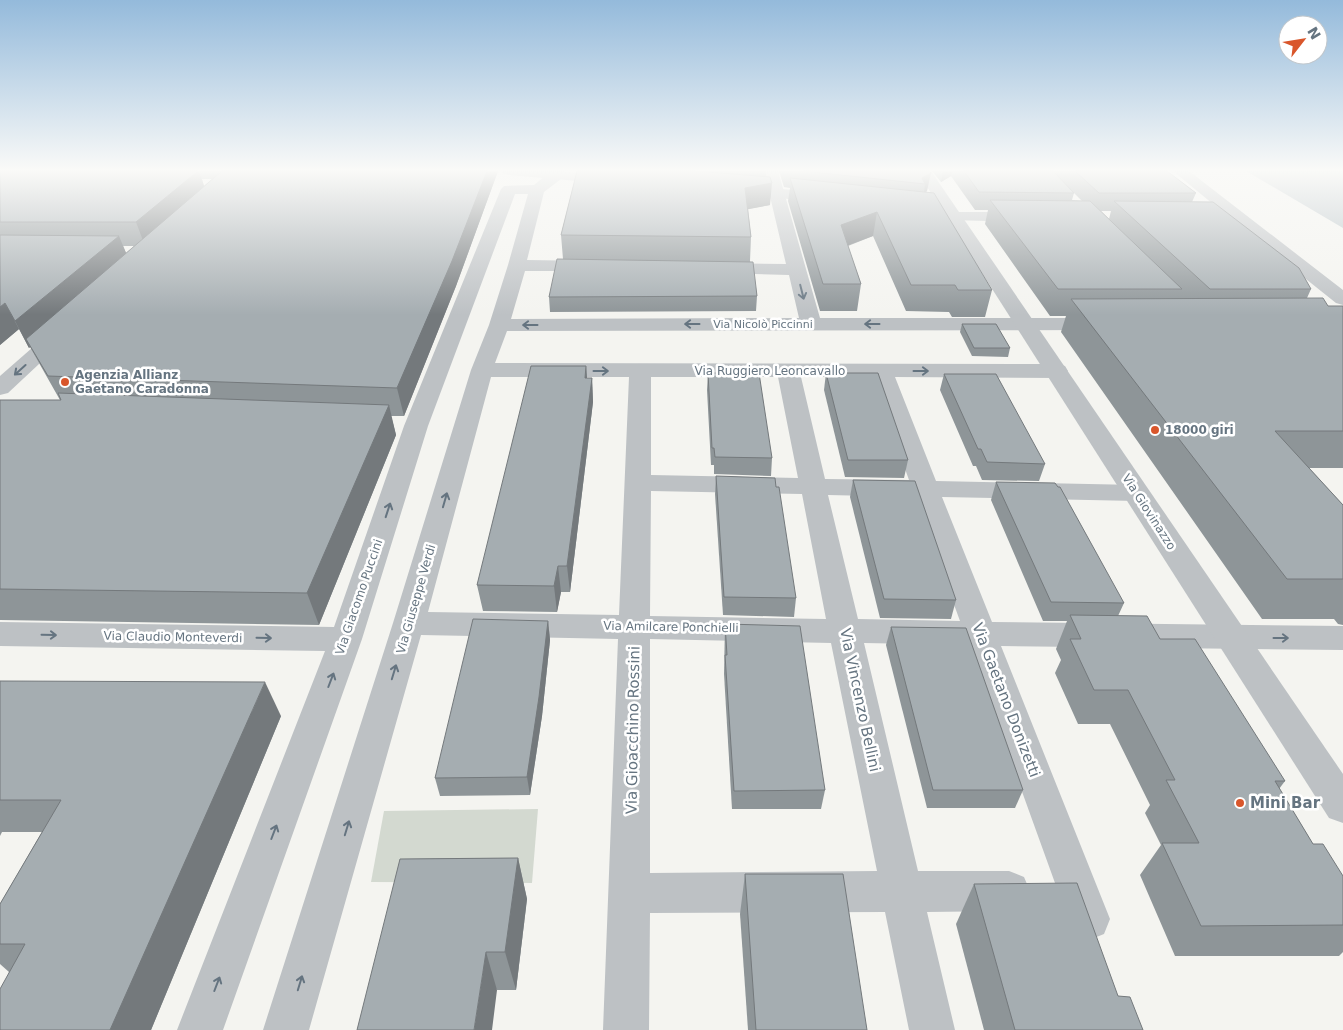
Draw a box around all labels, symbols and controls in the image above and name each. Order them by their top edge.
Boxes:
north arrow [1278,15,1328,65]
text: N [1304,24,1324,42]
one-way arrow [798,283,808,299]
street label: Via Nicolò Piccinni [713,318,813,331]
one-way arrow [684,319,700,329]
one-way arrow [864,319,880,329]
one-way arrow [522,320,538,330]
one-way arrow [14,364,27,375]
street label: Via Ruggiero Leoncavallo [695,364,845,378]
one-way arrow [592,366,609,376]
one-way arrow [912,366,929,376]
place label: Agenzia Allianz Gaetano Caradonna [75,368,209,396]
marker: Agenzia Allianz Gaetano Caradonna [59,376,71,388]
place label: 18000 giri [1165,423,1234,437]
marker: 18000 giri [1149,424,1161,436]
street label: Via Giovinazzo [1119,471,1179,553]
one-way arrow [440,492,450,508]
one-way arrow [384,502,394,518]
street label: Via Giacomo Puccini [333,537,385,657]
street label: Via Giuseppe Verdi [394,543,438,655]
street label: Via Amilcare Ponchielli [603,619,739,635]
street label: Via Gaetano Donizetti [968,620,1044,780]
street label: Via Vincenzo Bellini [836,627,884,773]
street label: Via Claudio Monteverdi [103,629,243,645]
one-way arrow [40,630,56,640]
one-way arrow [255,633,271,643]
one-way arrow [1272,633,1289,643]
street label: Via Gioacchino Rossini [623,646,643,814]
one-way arrow [390,665,399,681]
one-way arrow [327,673,336,688]
place label: Mini Bar [1250,794,1321,812]
marker: Mini Bar [1234,797,1246,809]
one-way arrow [342,820,352,836]
one-way arrow [270,825,279,840]
one-way arrow [295,976,305,992]
one-way arrow [213,977,222,993]

